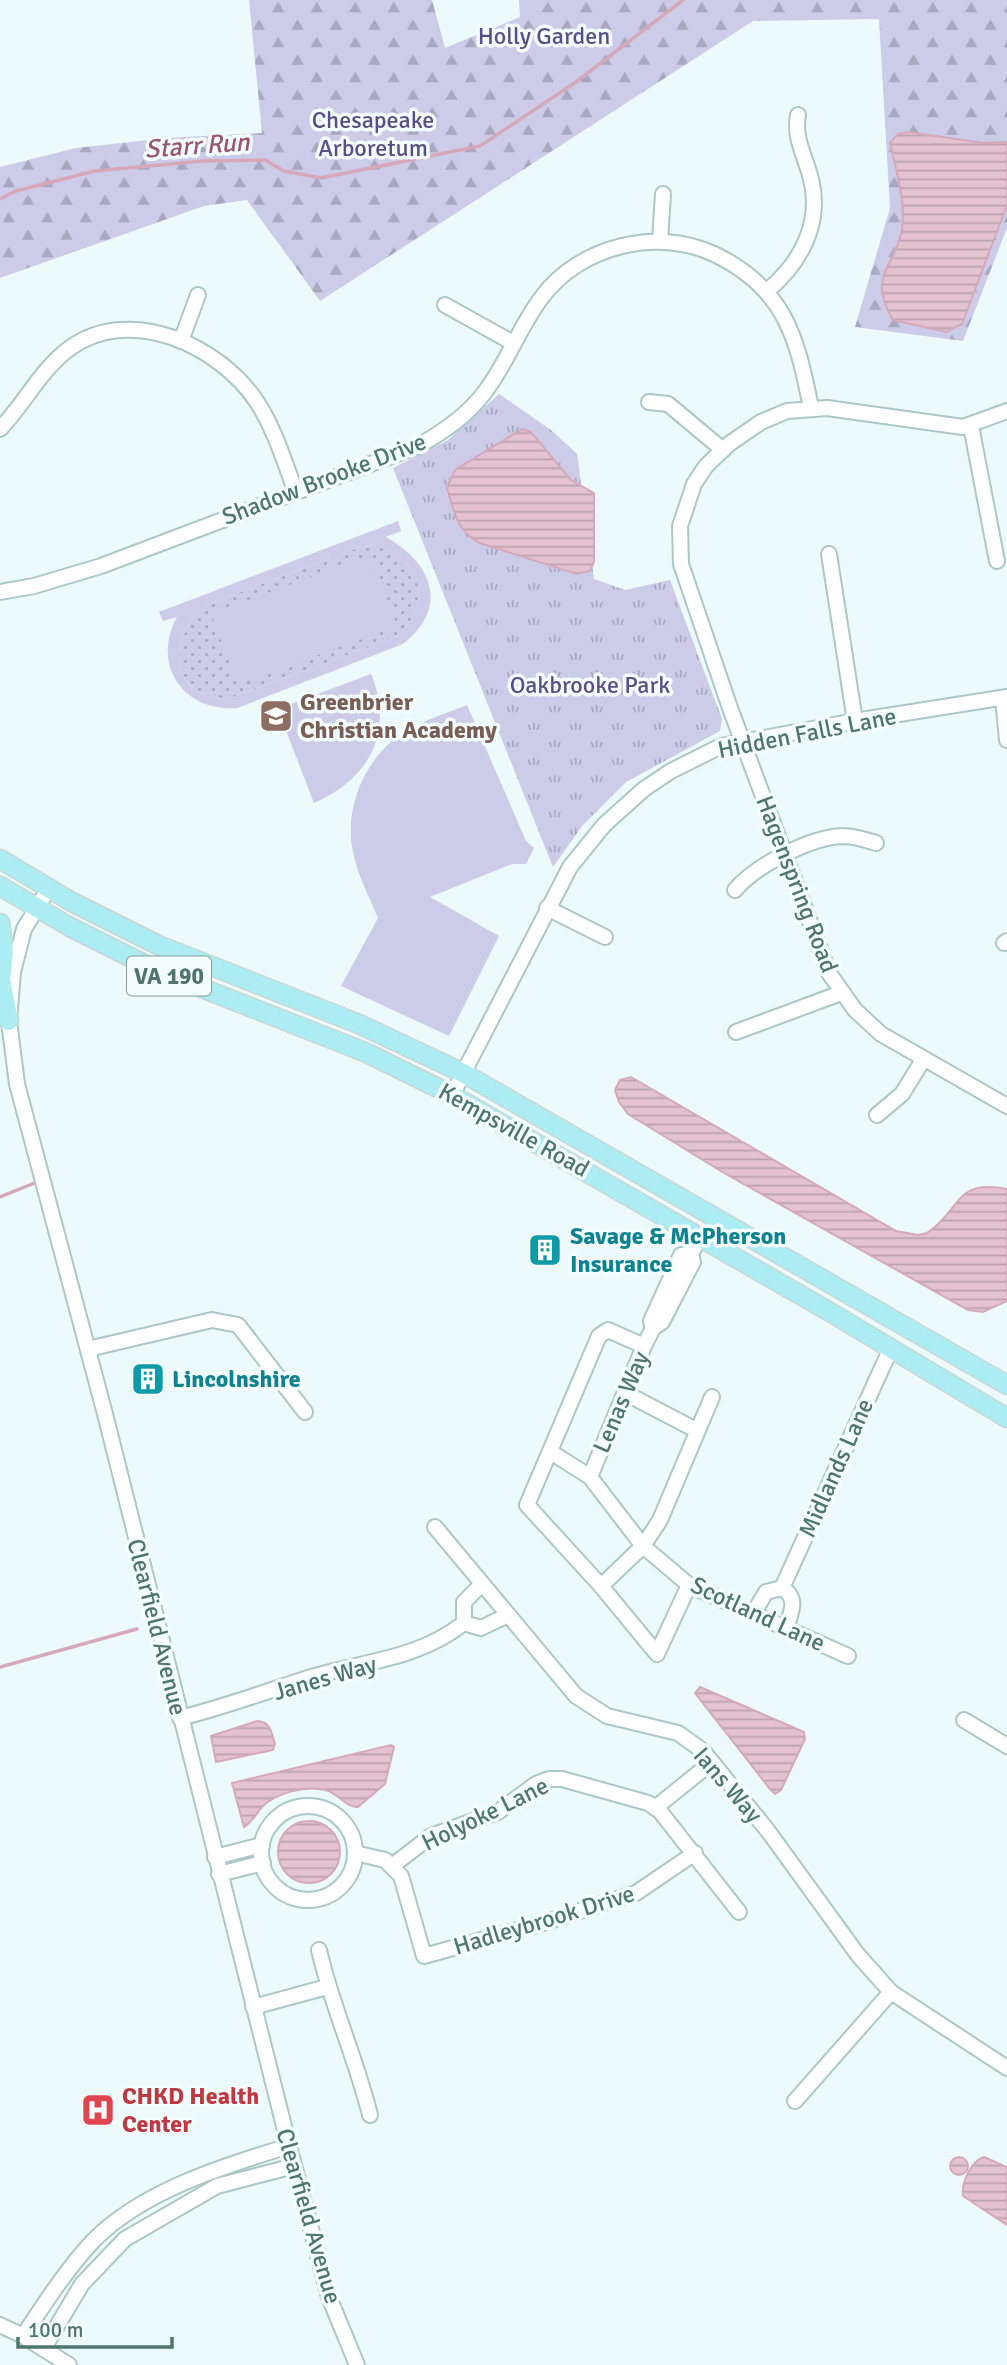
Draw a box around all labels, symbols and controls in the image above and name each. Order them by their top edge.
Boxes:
park label: Holly Garden [478,21,610,51]
park label: Chesapeake Arboretum [312,105,434,163]
water label: Starr Run [144,126,251,166]
street label: Shadow Brooke Drive [218,426,430,532]
park label: Oakbrooke Park [510,670,670,700]
place label: Greenbrier Christian Academy [300,687,497,745]
school or university icon: Greenbrier Christian Academy [257,697,295,735]
street label: Hidden Falls Lane [715,701,899,765]
street label: Hagenspring Road [749,791,845,977]
road number: VA 190 [127,956,211,995]
street label: Kempsville Road [433,1076,595,1184]
place label: Savage & McPherson Insurance [570,1221,786,1279]
building icon: Savage & McPherson Insurance [526,1231,564,1269]
street label: Lenas Way [586,1347,656,1457]
building icon: Lincolnshire [129,1360,167,1398]
place label: Lincolnshire [172,1364,301,1394]
street label: Midlands Lane [792,1394,880,1542]
street label: Clearfield Avenue [121,1536,193,1718]
street label: Scotland Lane [686,1570,830,1658]
street label: Janes Way [270,1649,380,1707]
street label: Ians Way [687,1741,769,1829]
street label: Holyoke Lane [417,1770,553,1858]
street label: Hadleybrook Drive [450,1878,638,1962]
place label: CHKD Health Center [122,2081,259,2139]
hospital icon: CHKD Health Center [79,2091,117,2129]
street label: Clearfield Avenue [270,2125,348,2307]
scale bar [18,2306,172,2350]
text: 100 m [28,2317,83,2343]

